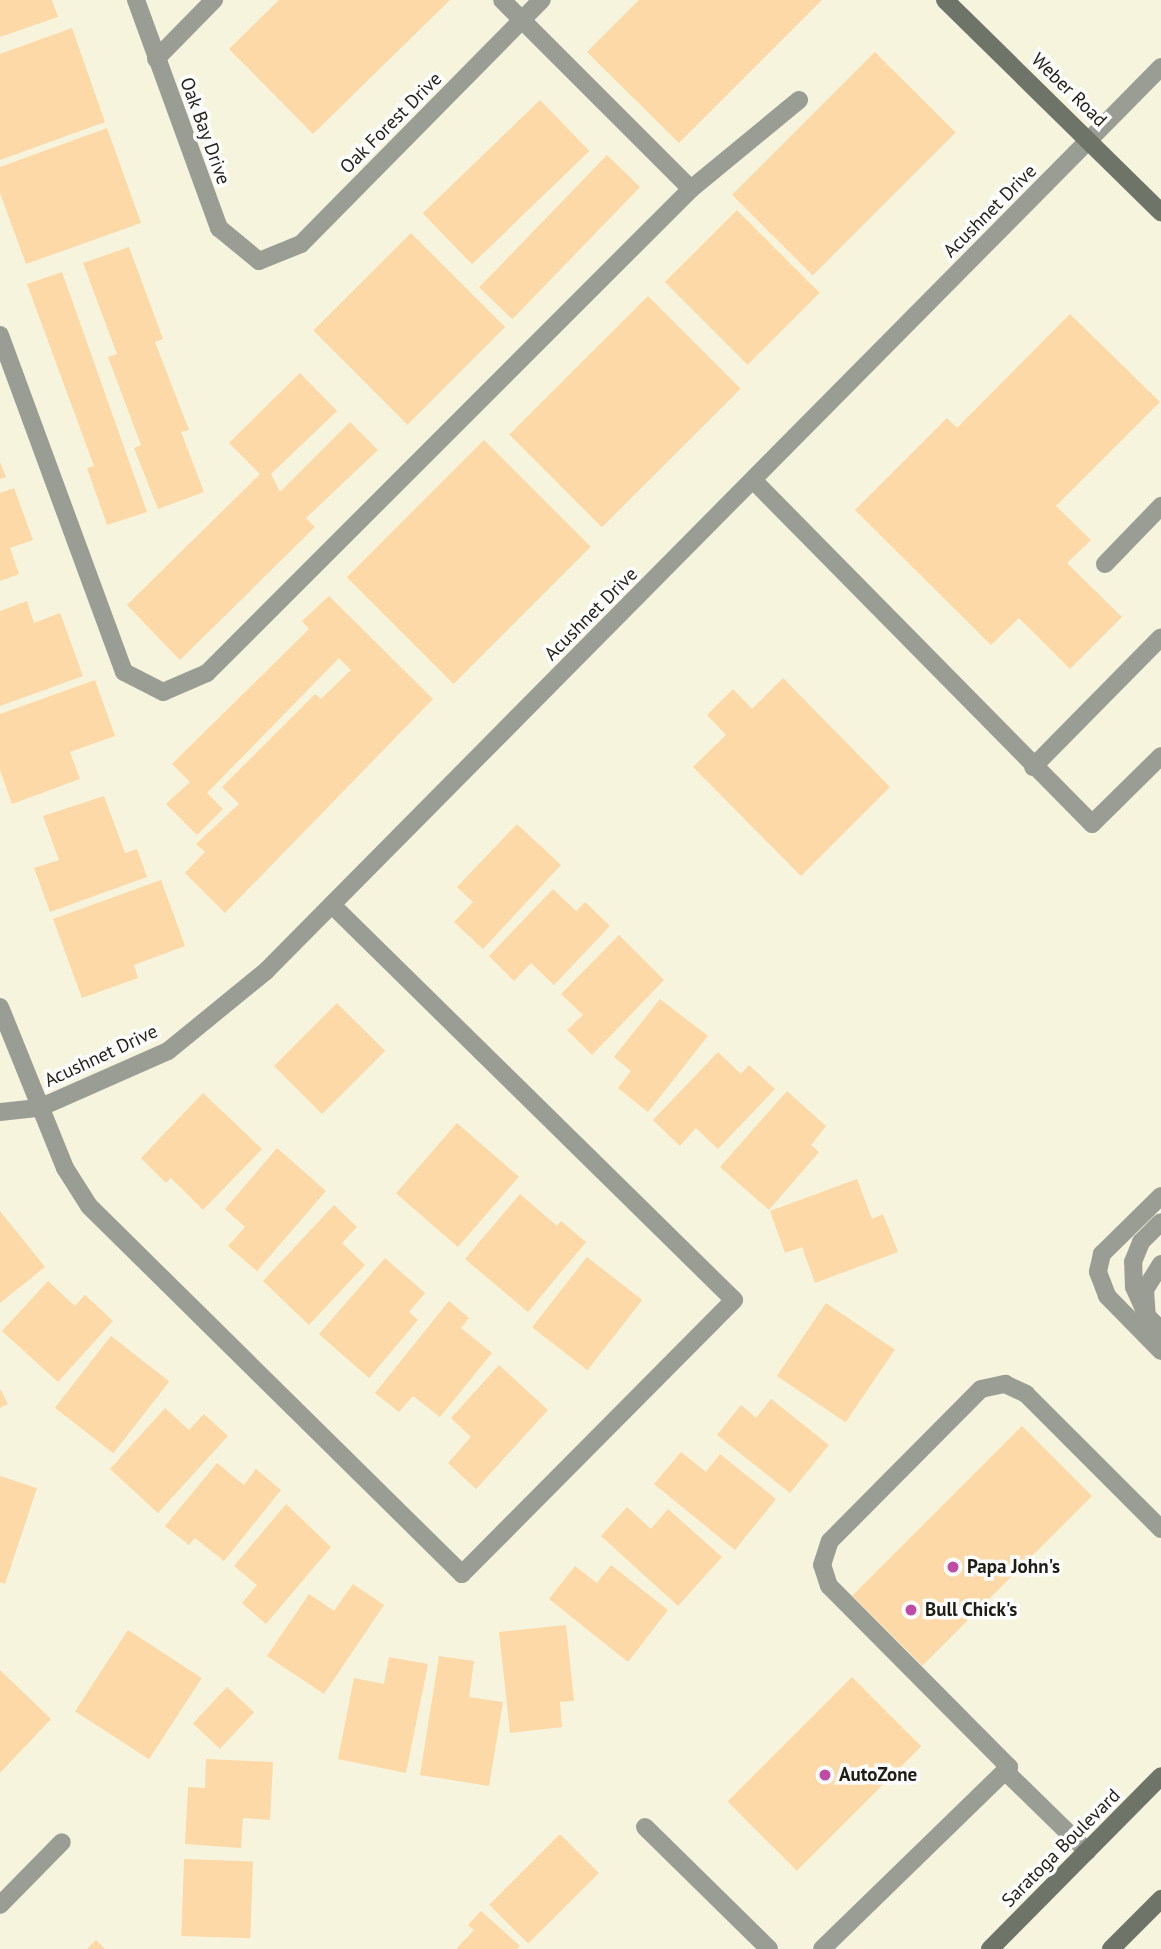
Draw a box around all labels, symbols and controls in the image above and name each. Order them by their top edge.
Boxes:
street label: Weber Road [1026,48,1112,132]
street label: Oak Forest Drive [335,67,447,179]
street label: Oak Bay Drive [175,74,235,188]
street label: Acushnet Drive [939,160,1041,262]
street label: Acushnet Drive [540,563,642,665]
street label: Acushnet Drive [41,1020,161,1092]
place label: Papa John's [967,1556,1060,1578]
marker: Papa John's [945,1559,961,1575]
place label: Bull Chick's [925,1599,1018,1621]
marker: Bull Chick's [903,1602,919,1618]
place label: AutoZone [839,1764,917,1786]
marker: AutoZone [817,1767,833,1783]
street label: Saratoga Boulevard [997,1784,1125,1912]

